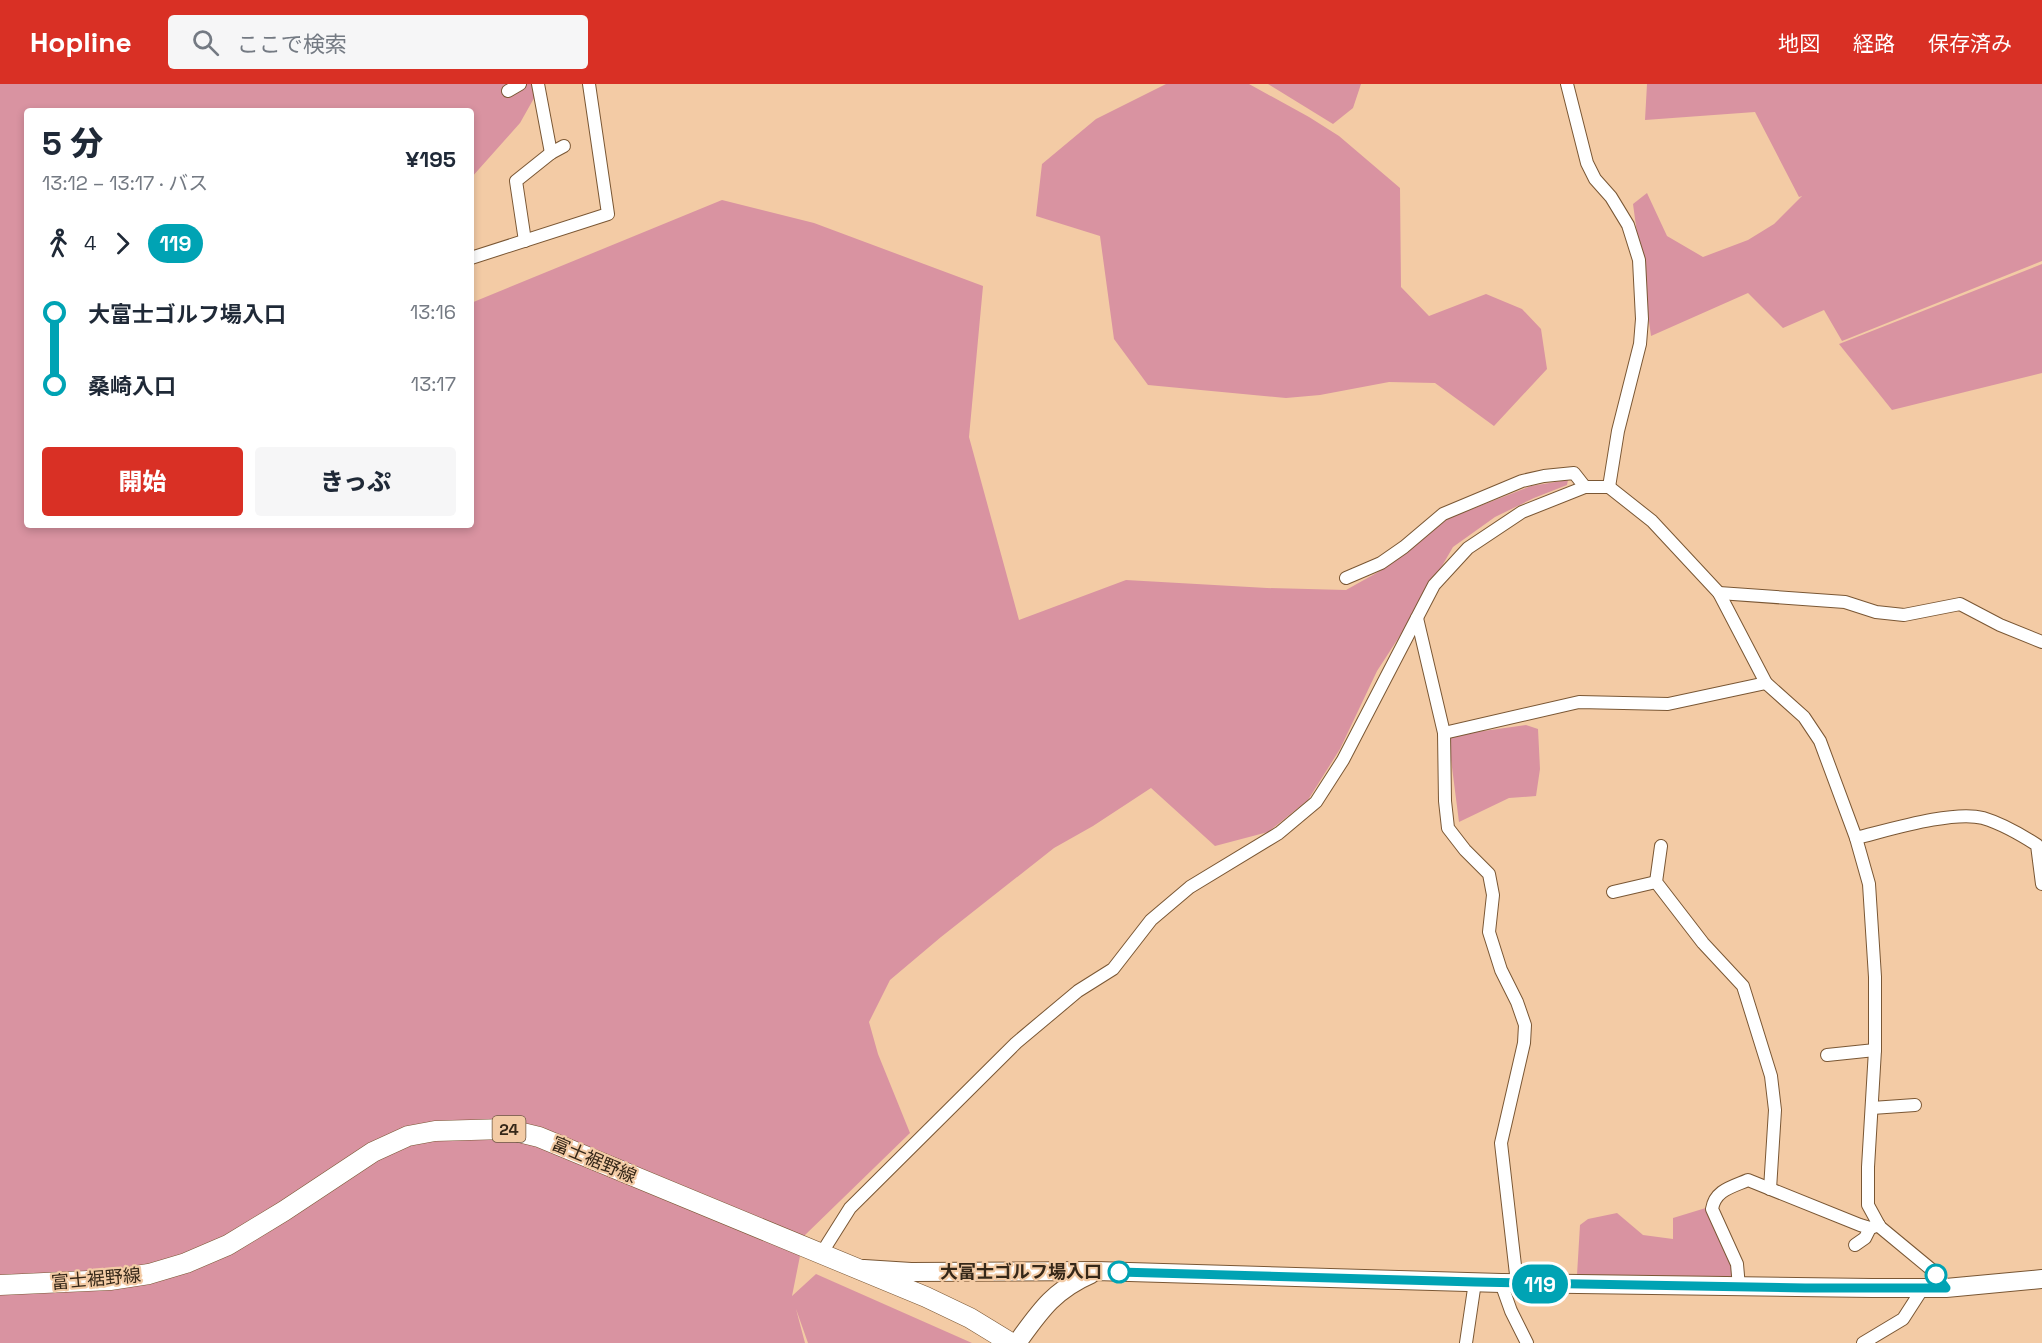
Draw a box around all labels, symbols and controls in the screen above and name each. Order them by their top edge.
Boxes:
search box [168,15,588,69]
text: Hopline [30,24,132,60]
icon: search [189,26,222,59]
text: ここで検索 [237,30,347,58]
text: 地図 [1778,30,1820,57]
text: 経路 [1853,30,1895,57]
text: 保存済み [1928,30,2012,57]
text: 5 分 [42,123,103,165]
text: ¥195 [406,145,456,173]
text: 13:12 – 13:17 · バス [42,170,208,196]
icon: walk [42,227,75,260]
icon: forward [106,227,139,260]
text: 4 [84,230,97,256]
text: 119 [160,230,191,257]
text: 13:16 [410,299,456,325]
text: 大富士ゴルフ場入口 [88,300,286,328]
text: 13:17 [411,371,456,397]
text: 桑崎入口 [88,372,176,400]
button: 開始 [42,447,243,516]
button: きっぷ [255,447,456,516]
road number: 24 [492,1116,526,1142]
street label: 富士裾野線 [548,1131,640,1188]
place label: 大富士ゴルフ場入口 [940,1260,1102,1283]
marker: 大富士ゴルフ場入口 [1108,1261,1130,1283]
street label: 富士裾野線 [50,1263,142,1294]
line badge: 119 [1506,1264,1574,1304]
unlabelled marker [1925,1264,1947,1286]
text: 119 [1524,1271,1556,1298]

